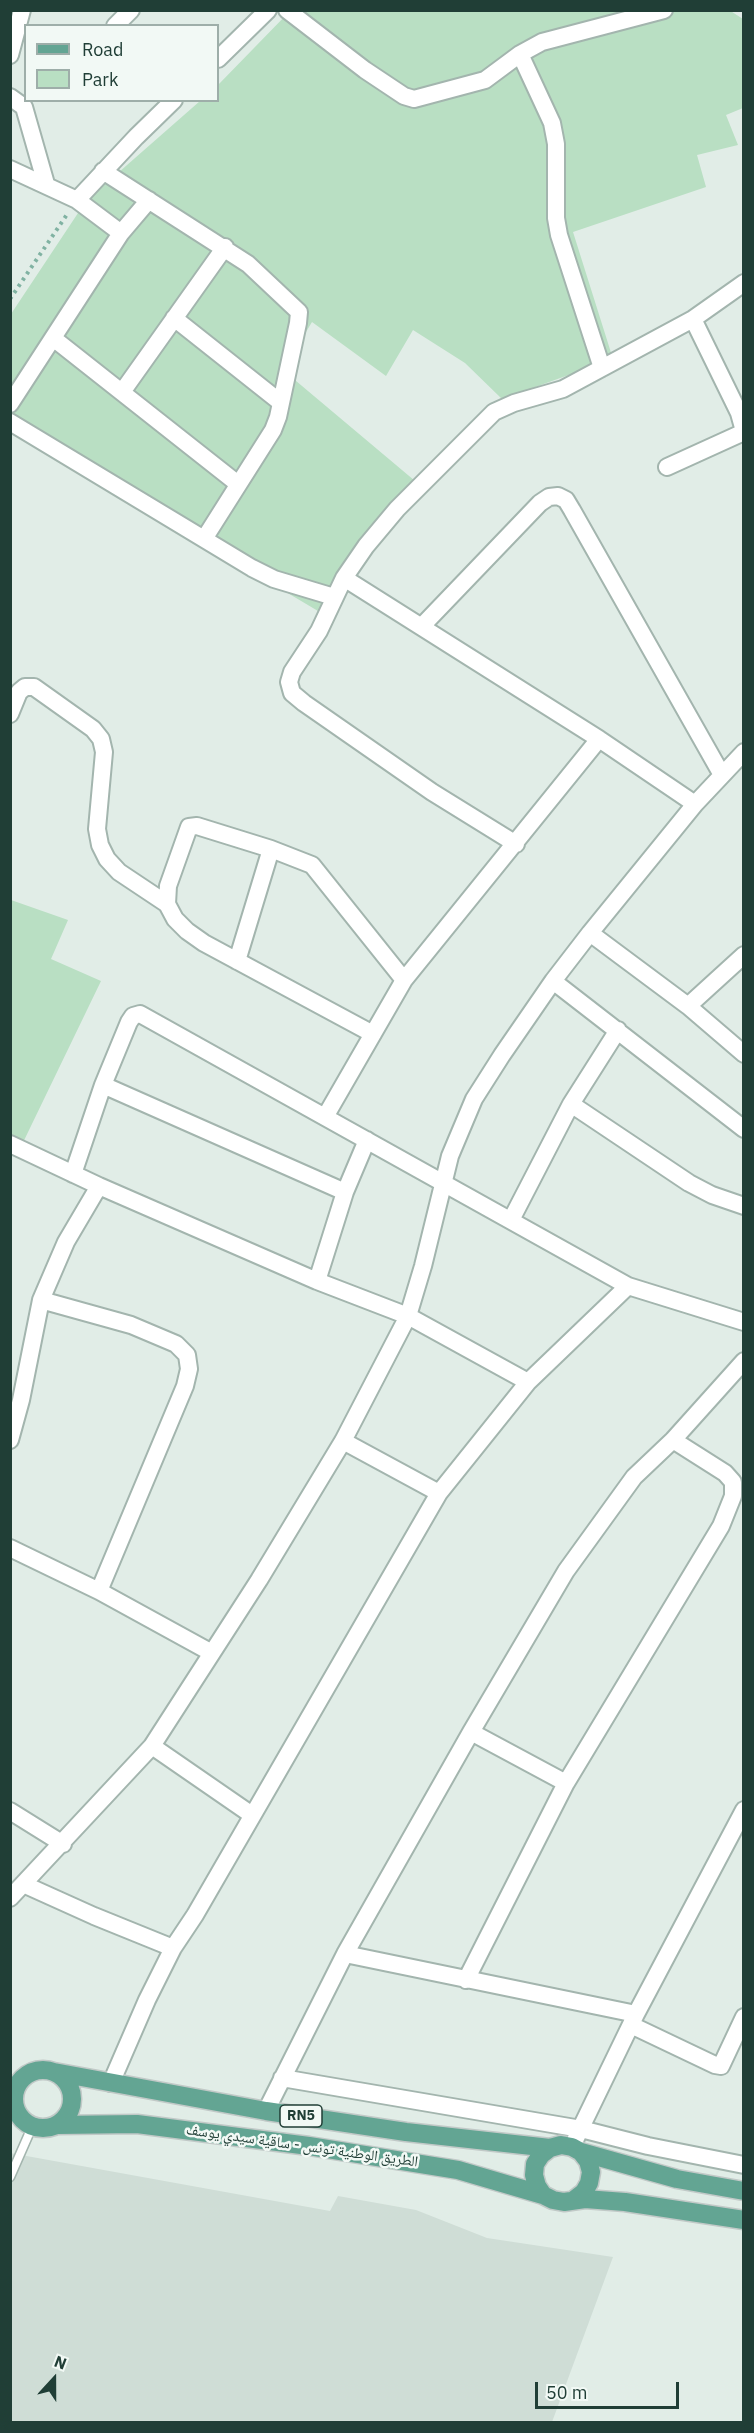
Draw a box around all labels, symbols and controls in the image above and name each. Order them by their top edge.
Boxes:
legend [24,24,219,102]
text: Road [82,38,123,61]
text: Park [82,68,118,91]
road number: RN5 [280,2105,322,2127]
street label: الطريق الوطنية تونس - ساقية سيدي يوسف [185,2121,419,2171]
north arrow [24,2349,84,2409]
text: N [51,2351,69,2374]
scale bar [538,2370,682,2408]
text: 50 m [546,2381,588,2404]

